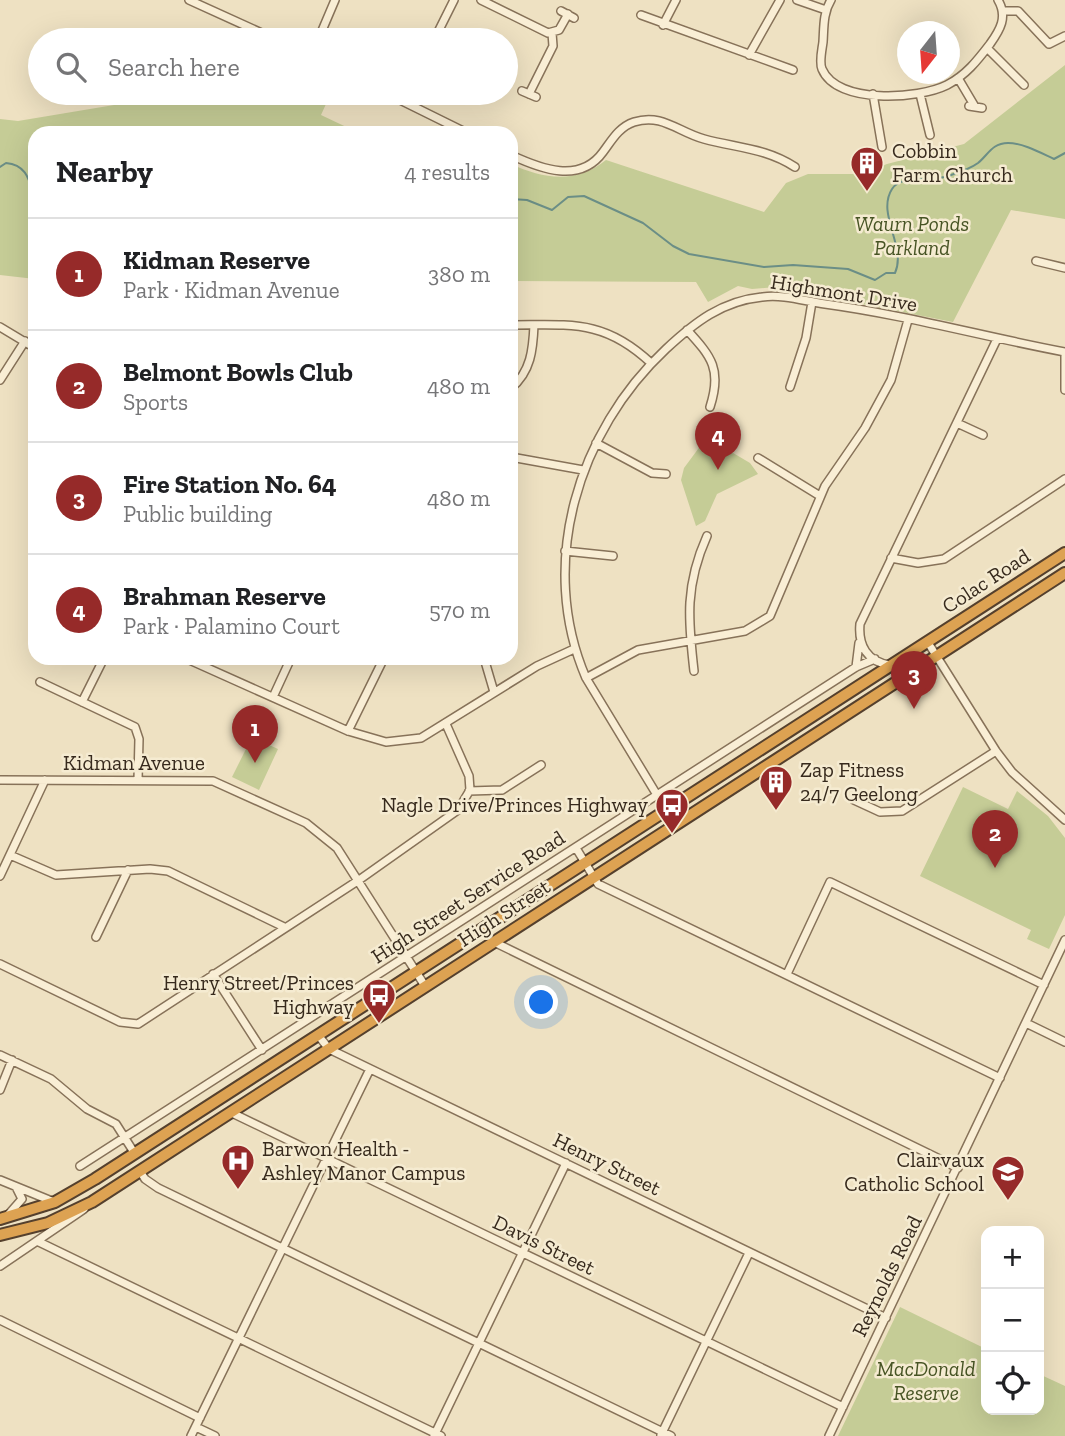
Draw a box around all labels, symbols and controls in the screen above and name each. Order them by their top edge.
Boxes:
north arrow [897,21,960,84]
search box [28,28,518,105]
icon: search [52,48,90,86]
text: Search here [108,51,240,83]
place label: Cobbin Farm Church [892,138,1013,187]
building icon: Cobbin Farm Church [848,144,886,193]
text: Nearby [56,154,153,190]
text: 4 results [404,158,490,186]
park label: Waurn Ponds Parkland [855,211,969,260]
text: Kidman Reserve [123,244,310,276]
text: 1 [74,260,84,288]
text: 380 m [428,260,490,288]
street label: Highmont Drive [769,269,919,316]
text: Park · Kidman Avenue [123,276,340,304]
text: Belmont Bowls Club [123,356,353,388]
text: 2 [73,372,85,400]
text: 480 m [427,372,490,400]
text: Sports [123,388,188,416]
pin: 4 [695,412,741,470]
text: Fire Station No. 64 [123,468,337,500]
text: 3 [73,484,85,512]
text: 480 m [427,484,490,512]
text: Public building [123,500,272,528]
street label: Colac Road [937,543,1035,618]
text: Brahman Reserve [123,580,326,612]
text: 4 [72,596,86,624]
text: 570 m [429,596,490,624]
text: Park · Palamino Court [123,612,340,640]
pin: 3 [891,651,937,709]
pin: 1 [232,705,278,763]
street label: Kidman Avenue [63,750,205,775]
place label: Zap Fitness 24/7 Geelong [800,757,919,806]
building icon: Zap Fitness 24/7 Geelong [757,763,795,812]
bus stop icon: Nagle Drive/Princes Highway [653,786,691,835]
place label: Nagle Drive/Princes Highway [381,792,648,817]
pin: 2 [972,810,1018,868]
street label: High Street Service Road [366,825,570,969]
street label: High Street [453,874,555,952]
place label: Henry Street/Princes Highway [163,970,354,1019]
bus stop icon: Henry Street/Princes Highway [360,976,398,1025]
your location [524,985,558,1019]
street label: Henry Street [549,1127,665,1200]
place label: Barwon Health - Ashley Manor Campus [262,1136,466,1185]
hospital icon: Barwon Health - Ashley Manor Campus [219,1142,257,1191]
place label: Clairvaux Catholic School [844,1147,984,1196]
school or university icon: Clairvaux Catholic School [989,1153,1027,1202]
street label: Davis Street [489,1209,599,1280]
street label: Reynolds Road [846,1211,927,1341]
map controls [981,1226,1044,1415]
button: + [981,1226,1044,1289]
button: − [981,1289,1044,1352]
button: locate [981,1352,1044,1415]
park label: MacDonald Reserve [877,1356,976,1405]

